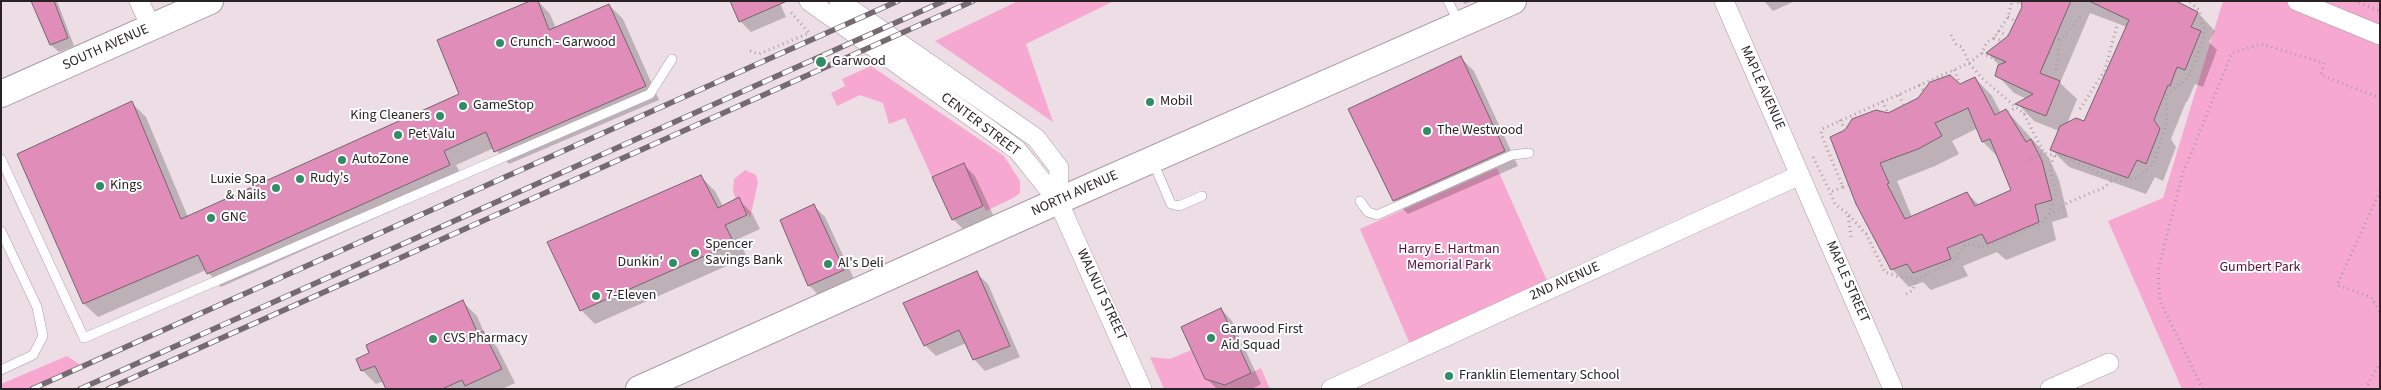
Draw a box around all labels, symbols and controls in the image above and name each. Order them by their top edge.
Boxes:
street label: SOUTH AVENUE [60,21,152,75]
place label: Crunch - Garwood [510,35,616,51]
marker: Crunch - Garwood [494,37,506,49]
street label: MAPLE AVENUE [1736,43,1788,133]
place label: Garwood [832,54,886,70]
marker: Garwood [814,55,828,69]
street label: CENTER STREET [937,90,1023,160]
place label: Mobil [1160,94,1193,110]
marker: Mobil [1144,96,1156,108]
place label: GameStop [473,98,534,114]
marker: GameStop [457,100,469,112]
place label: King Cleaners [350,108,430,124]
marker: King Cleaners [434,110,446,122]
place label: The Westwood [1437,123,1523,139]
marker: The Westwood [1421,125,1433,137]
place label: Pet Valu [408,127,455,143]
marker: Pet Valu [392,129,404,141]
place label: AutoZone [352,152,409,168]
marker: AutoZone [336,154,348,166]
street label: NORTH AVENUE [1029,167,1121,221]
place label: Rudy's [310,171,349,187]
place label: Luxie Spa & Nails [210,172,266,204]
marker: Rudy's [294,173,306,185]
place label: Kings [110,178,142,194]
marker: Kings [94,180,106,192]
marker: Luxie Spa & Nails [270,182,282,194]
place label: GNC [221,210,247,226]
marker: GNC [205,212,217,224]
place label: Spencer Savings Bank [705,237,783,270]
street label: MAPLE STREET [1822,239,1872,325]
park label: Harry E. Hartman Memorial Park [1398,242,1500,274]
marker: Spencer Savings Bank [689,247,701,259]
street label: WALNUT STREET [1073,247,1129,343]
place label: Dunkin' [618,255,663,271]
place label: Al's Deli [838,256,884,272]
marker: Dunkin' [667,257,679,269]
marker: Al's Deli [822,258,834,270]
street label: 2ND AVENUE [1527,259,1603,305]
park label: Gumbert Park [2219,260,2301,276]
place label: 7-Eleven [606,288,656,304]
marker: 7-Eleven [590,290,602,302]
place label: Garwood First Aid Squad [1221,322,1303,354]
place label: CVS Pharmacy [443,331,527,347]
marker: Garwood First Aid Squad [1205,332,1217,344]
marker: CVS Pharmacy [427,333,439,345]
place label: Franklin Elementary School [1459,368,1620,384]
marker: Franklin Elementary School [1443,370,1455,382]

